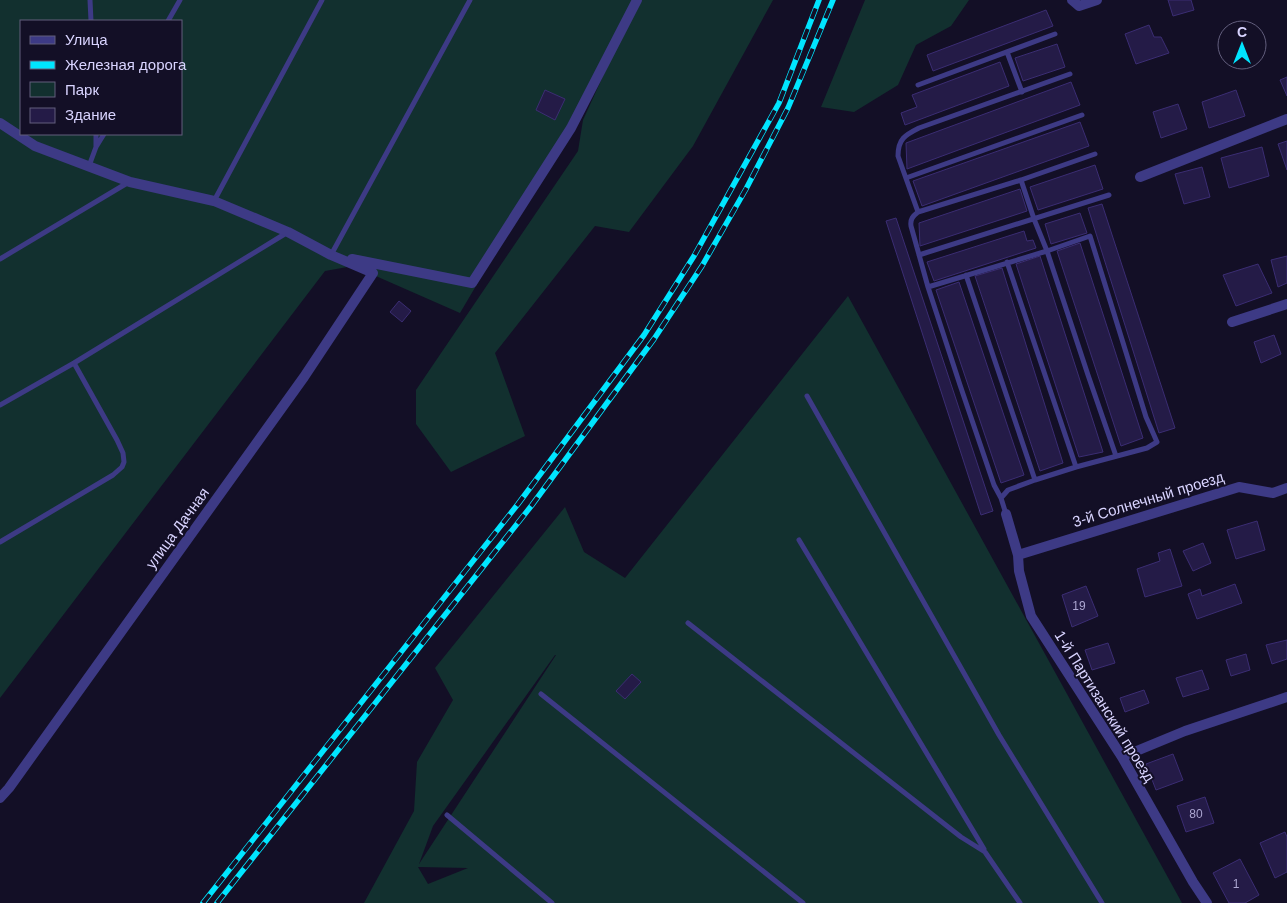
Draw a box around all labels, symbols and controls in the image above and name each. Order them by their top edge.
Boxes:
legend [20,20,182,135]
north arrow [1217,20,1267,70]
text: С [1237,24,1247,40]
text: Улица [65,31,108,48]
text: Железная дорога [65,56,187,73]
text: Парк [65,81,99,98]
text: Здание [65,106,116,123]
street label: 3-й Солнечный проезд [1070,468,1226,530]
street label: улица Дачная [142,484,212,572]
house number: 19 [1072,599,1086,613]
street label: 1-й Партизанский проезд [1051,627,1159,785]
house number: 80 [1189,807,1203,821]
house number: 1 [1233,877,1240,891]

